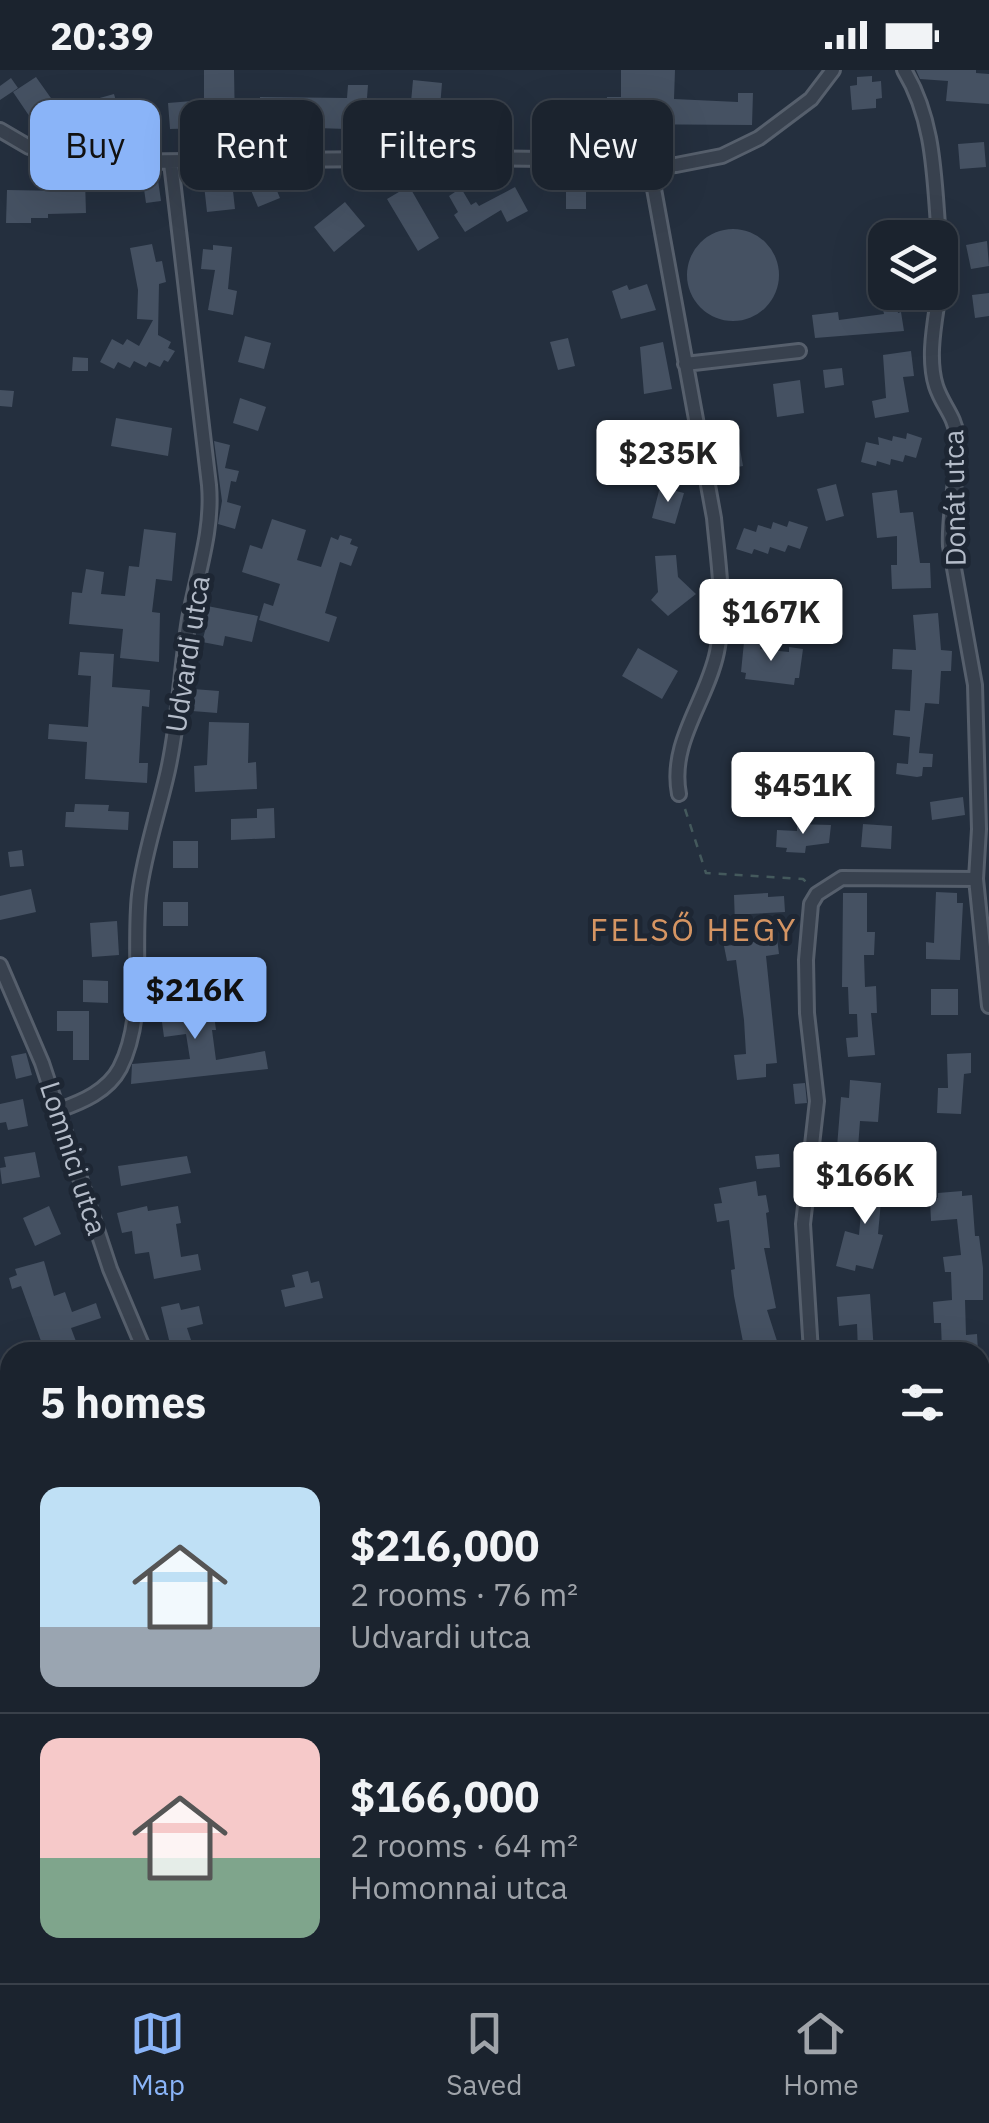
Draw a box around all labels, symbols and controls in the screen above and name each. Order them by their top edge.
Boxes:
text: 20:39 [50,11,154,60]
chip: Buy [30,100,160,190]
chip: Rent [180,100,323,190]
chip: Filters [343,100,512,190]
chip: New [532,100,673,190]
map controls [868,220,958,310]
button: layers [868,220,958,310]
pin: $235K [598,420,738,505]
street label: Donát utca [934,429,974,567]
text: $235K [618,431,718,473]
street label: Udvardi utca [156,573,218,735]
pin: $167K [701,579,841,664]
text: $167K [721,590,821,632]
pin: $451K [733,752,873,837]
text: $451K [753,763,853,805]
district label: FELSŐ HEGY [590,908,798,950]
pin: $216K [125,957,265,1042]
text: $216K [145,968,245,1010]
street label: Lomnici utca [32,1077,116,1239]
pin: $166K [795,1142,935,1227]
text: $166K [815,1153,915,1195]
text: 5 homes [40,1375,206,1430]
icon: filters [895,1375,950,1430]
text: $216,000 [350,1518,539,1573]
icon: home [120,1527,240,1647]
text: 2 rooms · 76 m² [350,1573,578,1615]
text: Udvardi utca [350,1615,531,1657]
text: $166,000 [350,1769,539,1824]
icon: home [120,1778,240,1898]
text: 2 rooms · 64 m² [350,1824,578,1866]
text: Homonnai utca [350,1866,568,1908]
tab: Map [130,2006,185,2103]
tab: Saved [446,2006,522,2103]
tab: Home [783,2006,859,2103]

